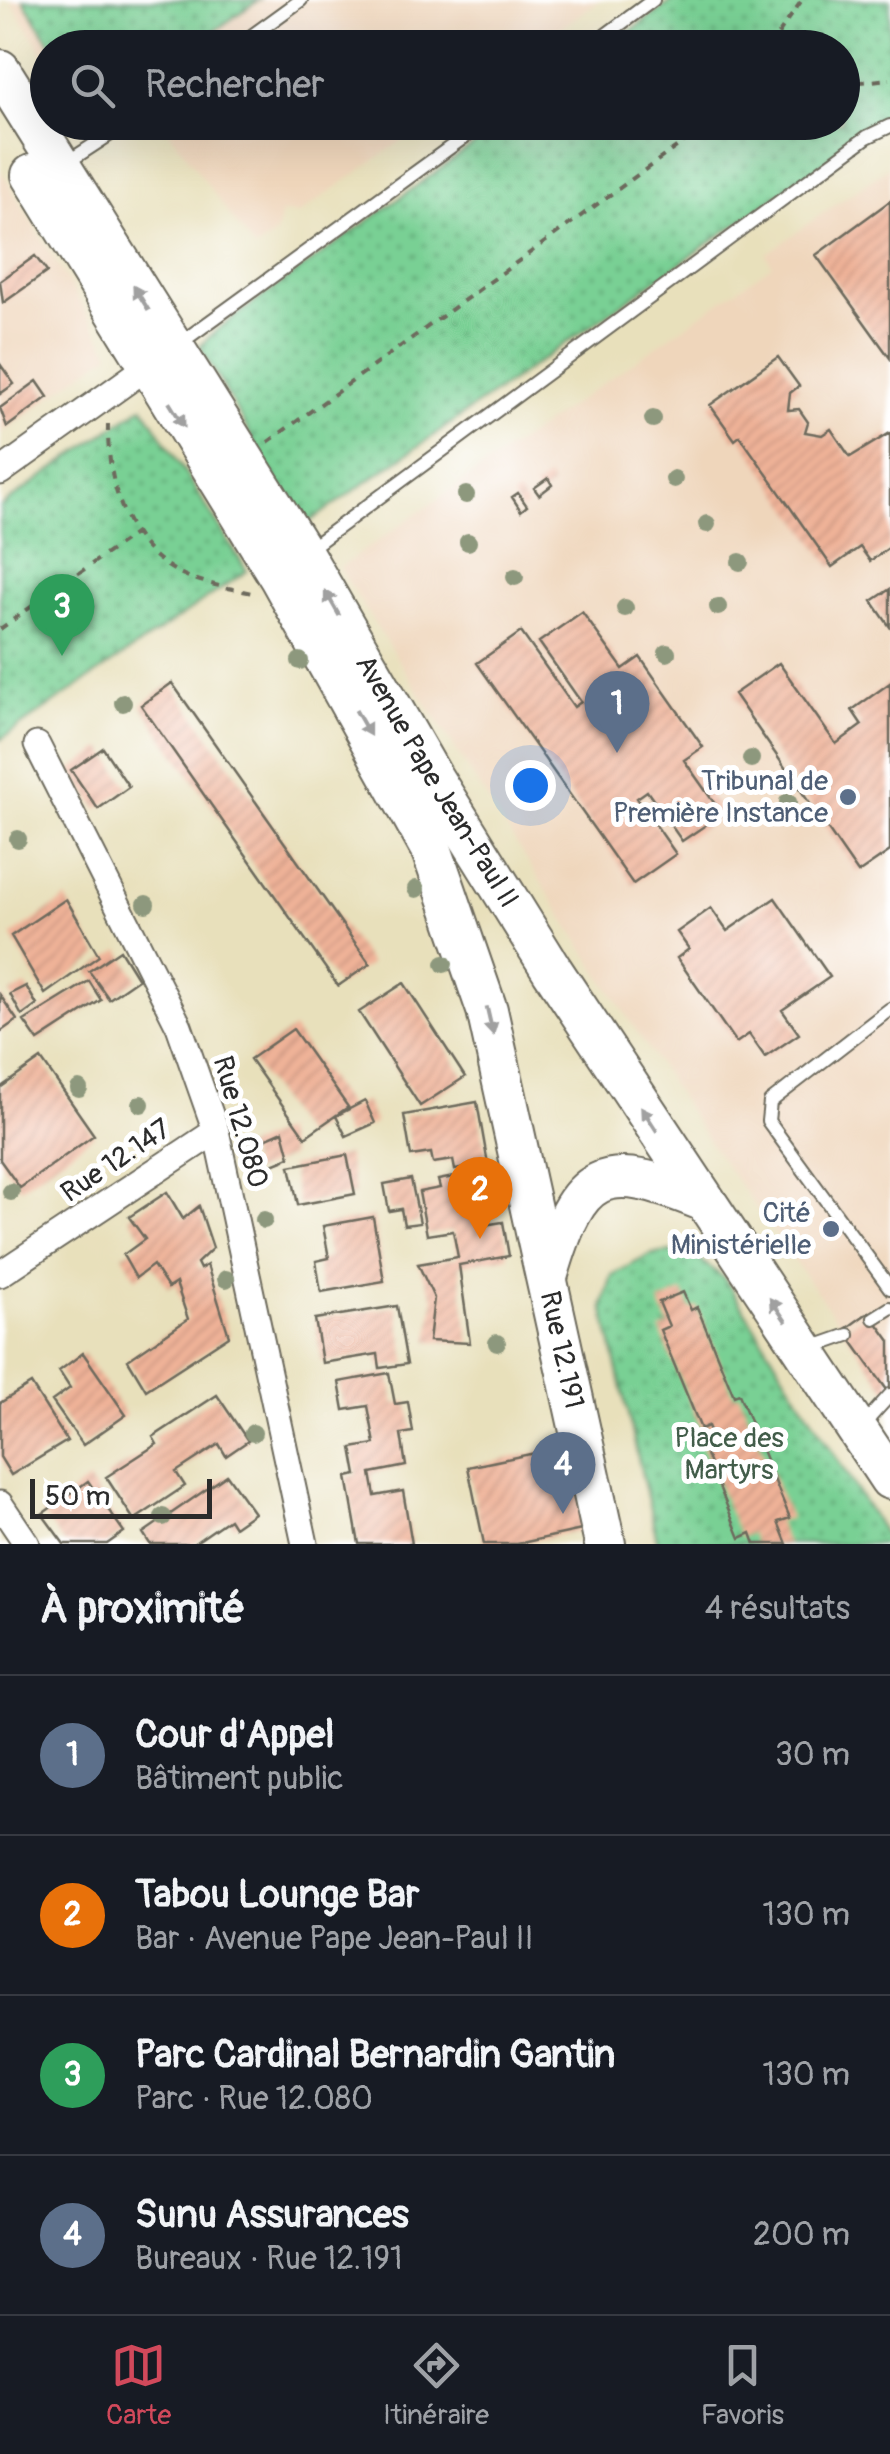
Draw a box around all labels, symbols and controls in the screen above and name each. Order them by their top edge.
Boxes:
search box [30,30,860,140]
icon: search [65,58,120,113]
text: Rechercher [145,61,325,109]
one-way arrow [133,284,151,312]
one-way arrow [168,401,186,428]
pin: 3 [30,574,94,656]
one-way arrow [324,589,341,617]
street label: Avenue Pape Jean-Paul II [348,649,526,914]
pin: 1 [584,670,650,753]
one-way arrow [353,709,371,737]
your location [505,760,556,811]
place label: Tribunal de Première Instance [613,764,828,831]
marker: Tribunal de Première Instance [837,786,859,808]
one-way arrow [483,1006,498,1037]
street label: Rue 12.080 [205,1052,275,1192]
one-way arrow [640,1105,658,1132]
street label: Rue 12.147 [54,1111,178,1210]
pin: 2 [448,1156,512,1239]
place label: Cité Ministérielle [671,1196,811,1263]
marker: Cité Ministérielle [820,1218,842,1240]
street label: Rue 12.191 [532,1288,592,1412]
one-way arrow [769,1297,788,1324]
park label: Place des Martyrs [674,1421,784,1488]
pin: 4 [530,1432,596,1514]
scale bar [30,1474,212,1518]
text: 50 m [45,1479,110,1514]
text: À proximité [40,1583,245,1635]
text: 4 résultats [705,1589,850,1629]
text: Cour d'Appel [135,1711,334,1759]
text: 1 [66,1735,79,1775]
text: 30 m [775,1735,850,1775]
text: Bâtiment public [135,1759,344,1799]
text: Tabou Lounge Bar [135,1871,419,1919]
text: 2 [64,1895,81,1935]
text: 130 m [762,1895,850,1935]
text: Bar · Avenue Pape Jean-Paul II [135,1919,534,1959]
text: Parc Cardinal Bernardin Gantin [135,2031,615,2079]
text: 3 [64,2055,81,2095]
text: 130 m [762,2055,850,2095]
text: Parc · Rue 12.080 [135,2079,373,2119]
text: Sunu Assurances [135,2191,409,2239]
text: 4 [63,2215,82,2255]
text: 200 m [753,2215,850,2255]
text: Bureaux · Rue 12.191 [135,2239,403,2279]
tab: Carte [106,2338,171,2433]
tab: Itinéraire [383,2338,489,2433]
tab: Favoris [701,2338,784,2433]

